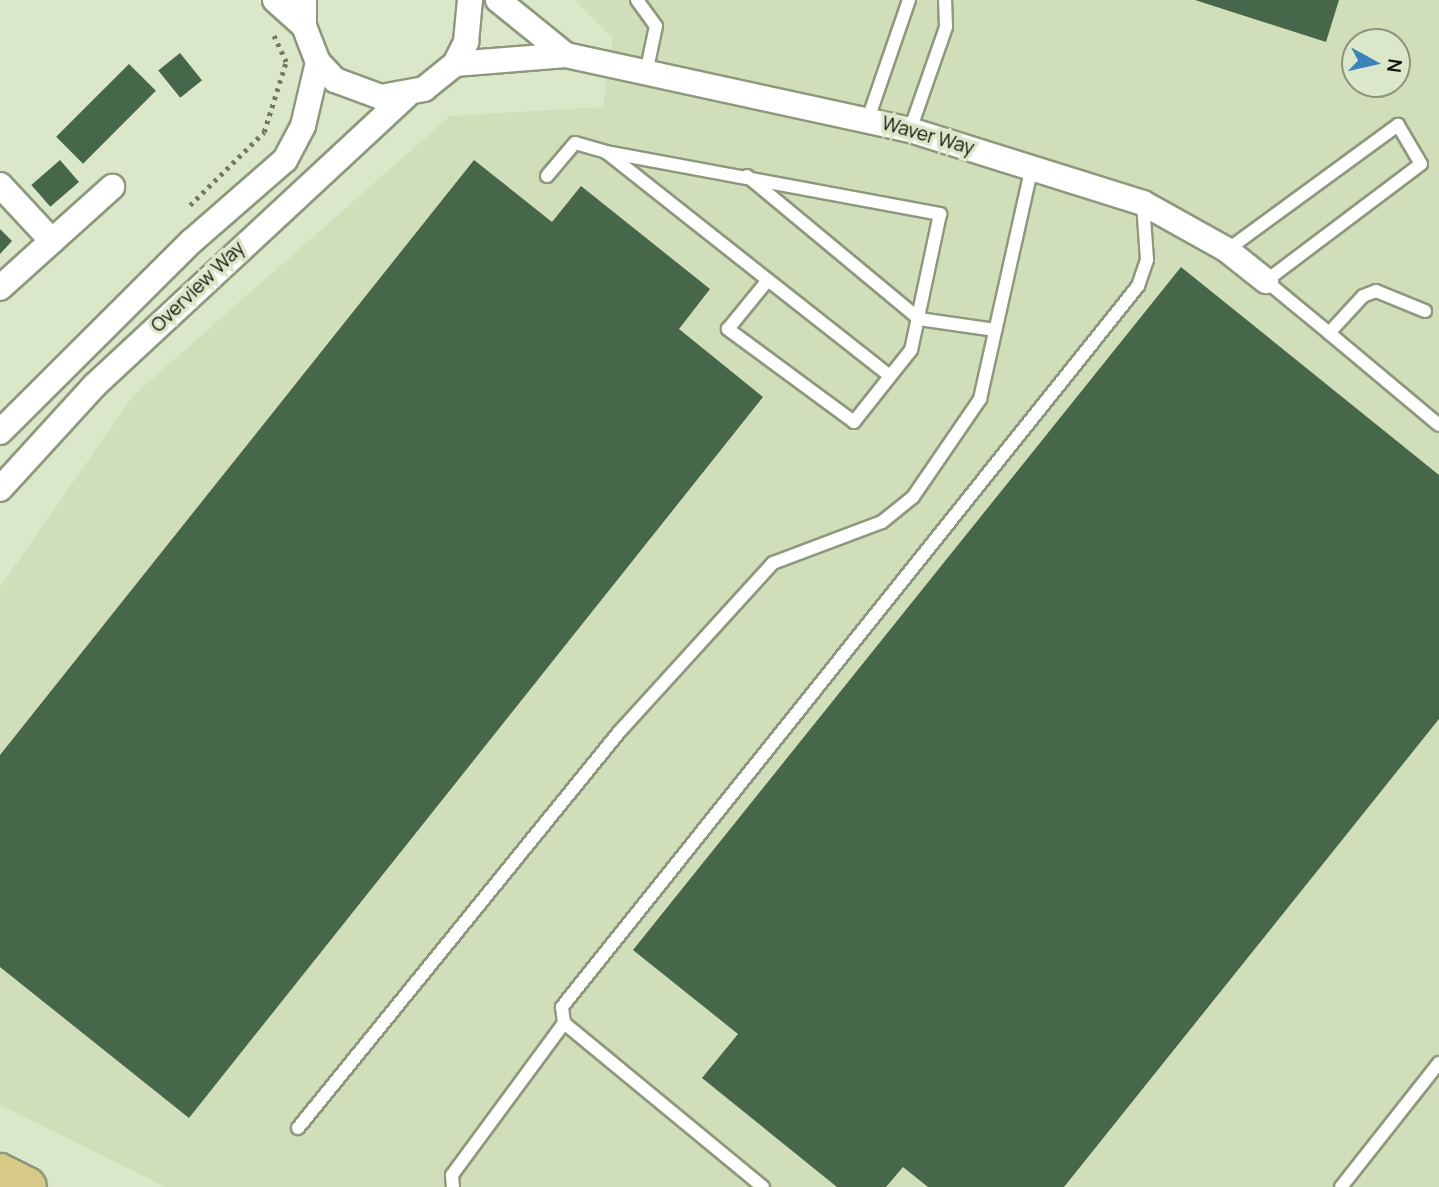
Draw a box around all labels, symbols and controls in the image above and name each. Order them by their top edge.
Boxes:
north arrow [1341,28,1411,98]
text: N [1381,57,1409,74]
street label: Waver Way [879,112,977,160]
street label: Overview Way [147,237,249,337]

